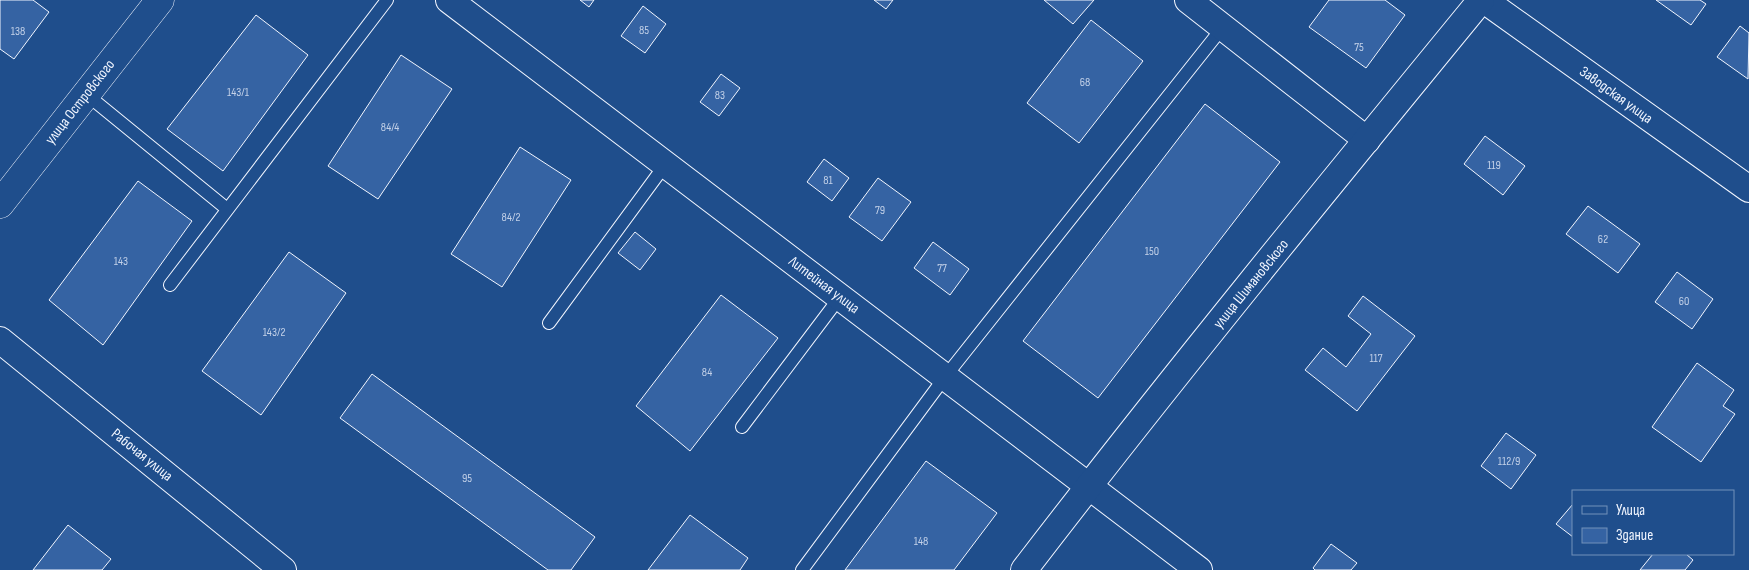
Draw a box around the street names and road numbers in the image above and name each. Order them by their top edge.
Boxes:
street label: улица Островского [41,56,119,148]
street label: Заводская улица [1576,62,1657,128]
street label: улица Шимановского [1209,235,1293,333]
street label: Литейная улица [784,252,863,318]
street label: Рабочая улица [107,424,177,486]

